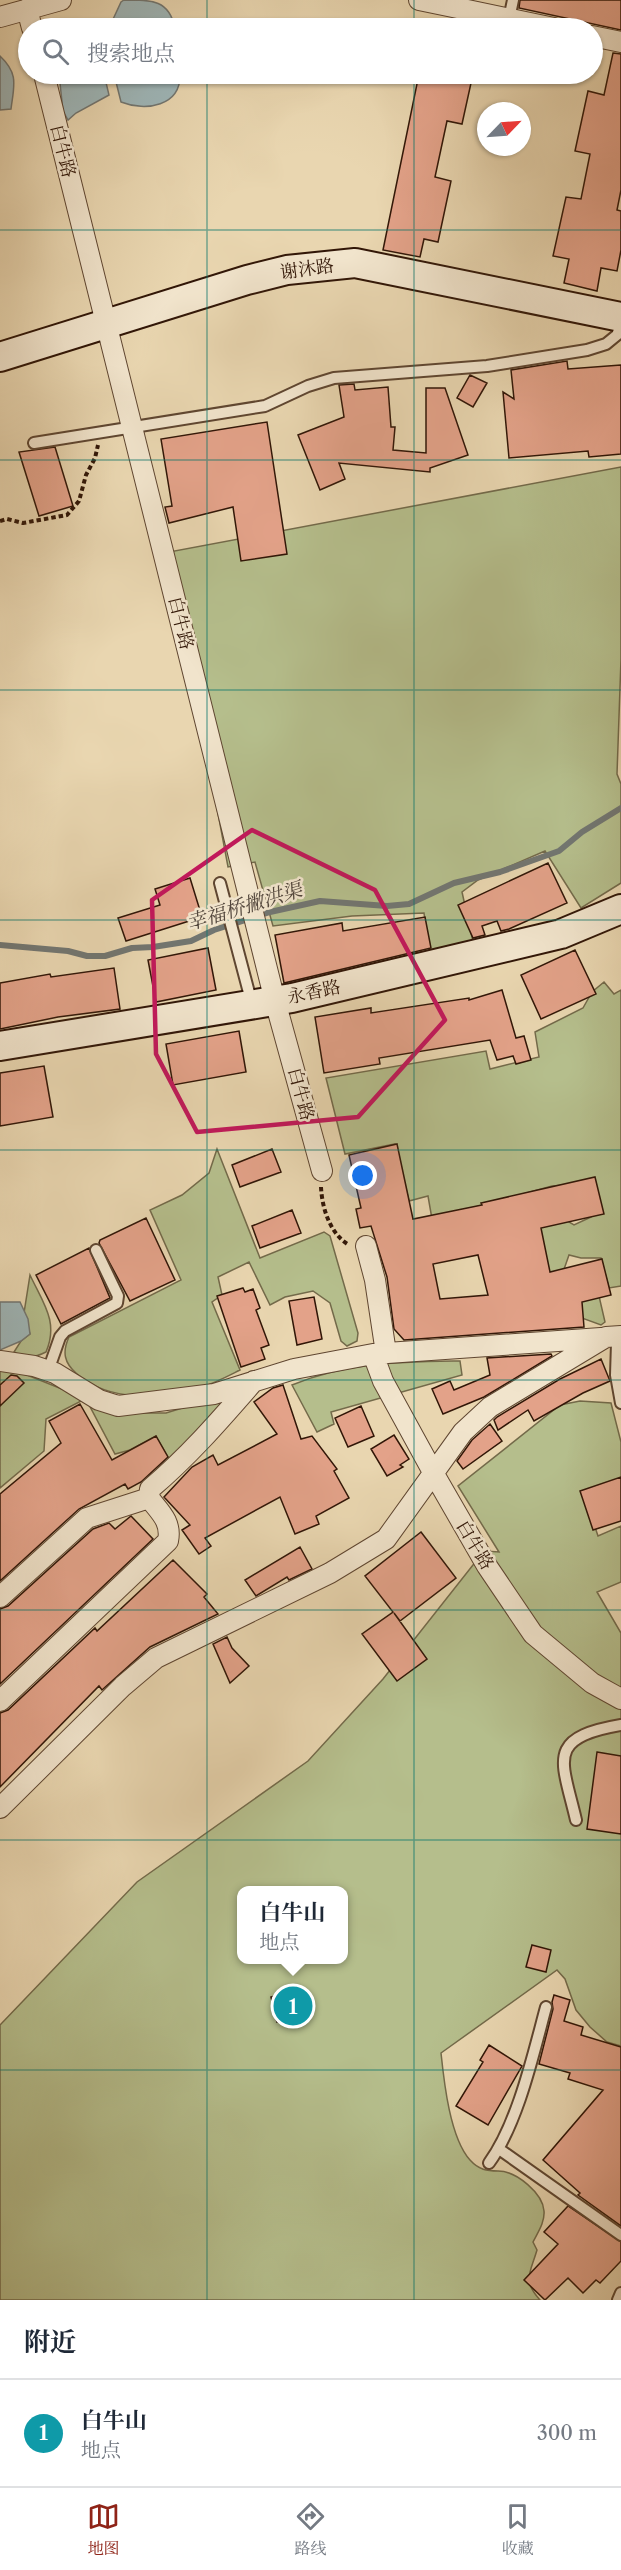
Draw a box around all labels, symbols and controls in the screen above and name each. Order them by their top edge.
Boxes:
search box [18,18,603,84]
icon: search [39,35,72,68]
text: 搜索地点 [87,40,175,67]
north arrow [477,102,531,156]
street label: 白牛路 [46,122,80,180]
street label: 谢沐路 [279,254,335,284]
street label: 白牛路 [164,594,198,652]
water label: 幸福桥撇洪渠 [183,876,308,935]
street label: 永香路 [285,976,343,1008]
street label: 白牛路 [283,1065,319,1123]
your location [348,1161,377,1190]
street label: 白牛路 [452,1516,498,1574]
popup [237,1886,348,1964]
text: 白牛山 [259,1899,326,1926]
text: 地点 [259,1930,299,1954]
pin: 1 [274,1984,312,2028]
text: 附近 [24,2326,76,2358]
text: 白牛山 [81,2407,147,2434]
text: 1 [39,2421,48,2445]
text: 300 m [537,2421,597,2445]
text: 地点 [81,2438,121,2462]
tab: 地图 [87,2500,120,2559]
tab: 路线 [294,2500,327,2559]
tab: 收藏 [501,2500,534,2559]

